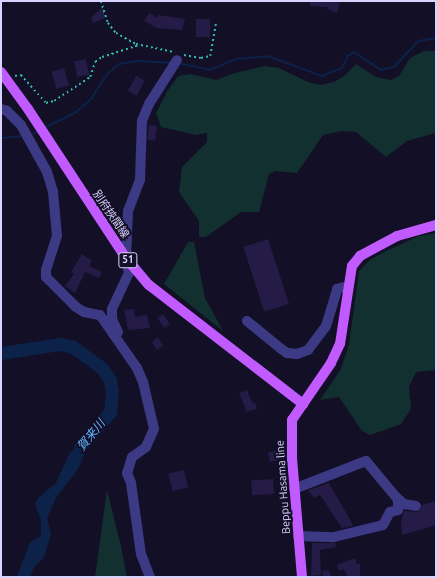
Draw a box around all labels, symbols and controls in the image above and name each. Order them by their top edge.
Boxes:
street label: 別府挾間線 [90,188,132,240]
road number: 51 [118,252,138,268]
water label: 賀来川 [74,416,108,454]
street label: Beppu Hasama line [273,440,293,534]

